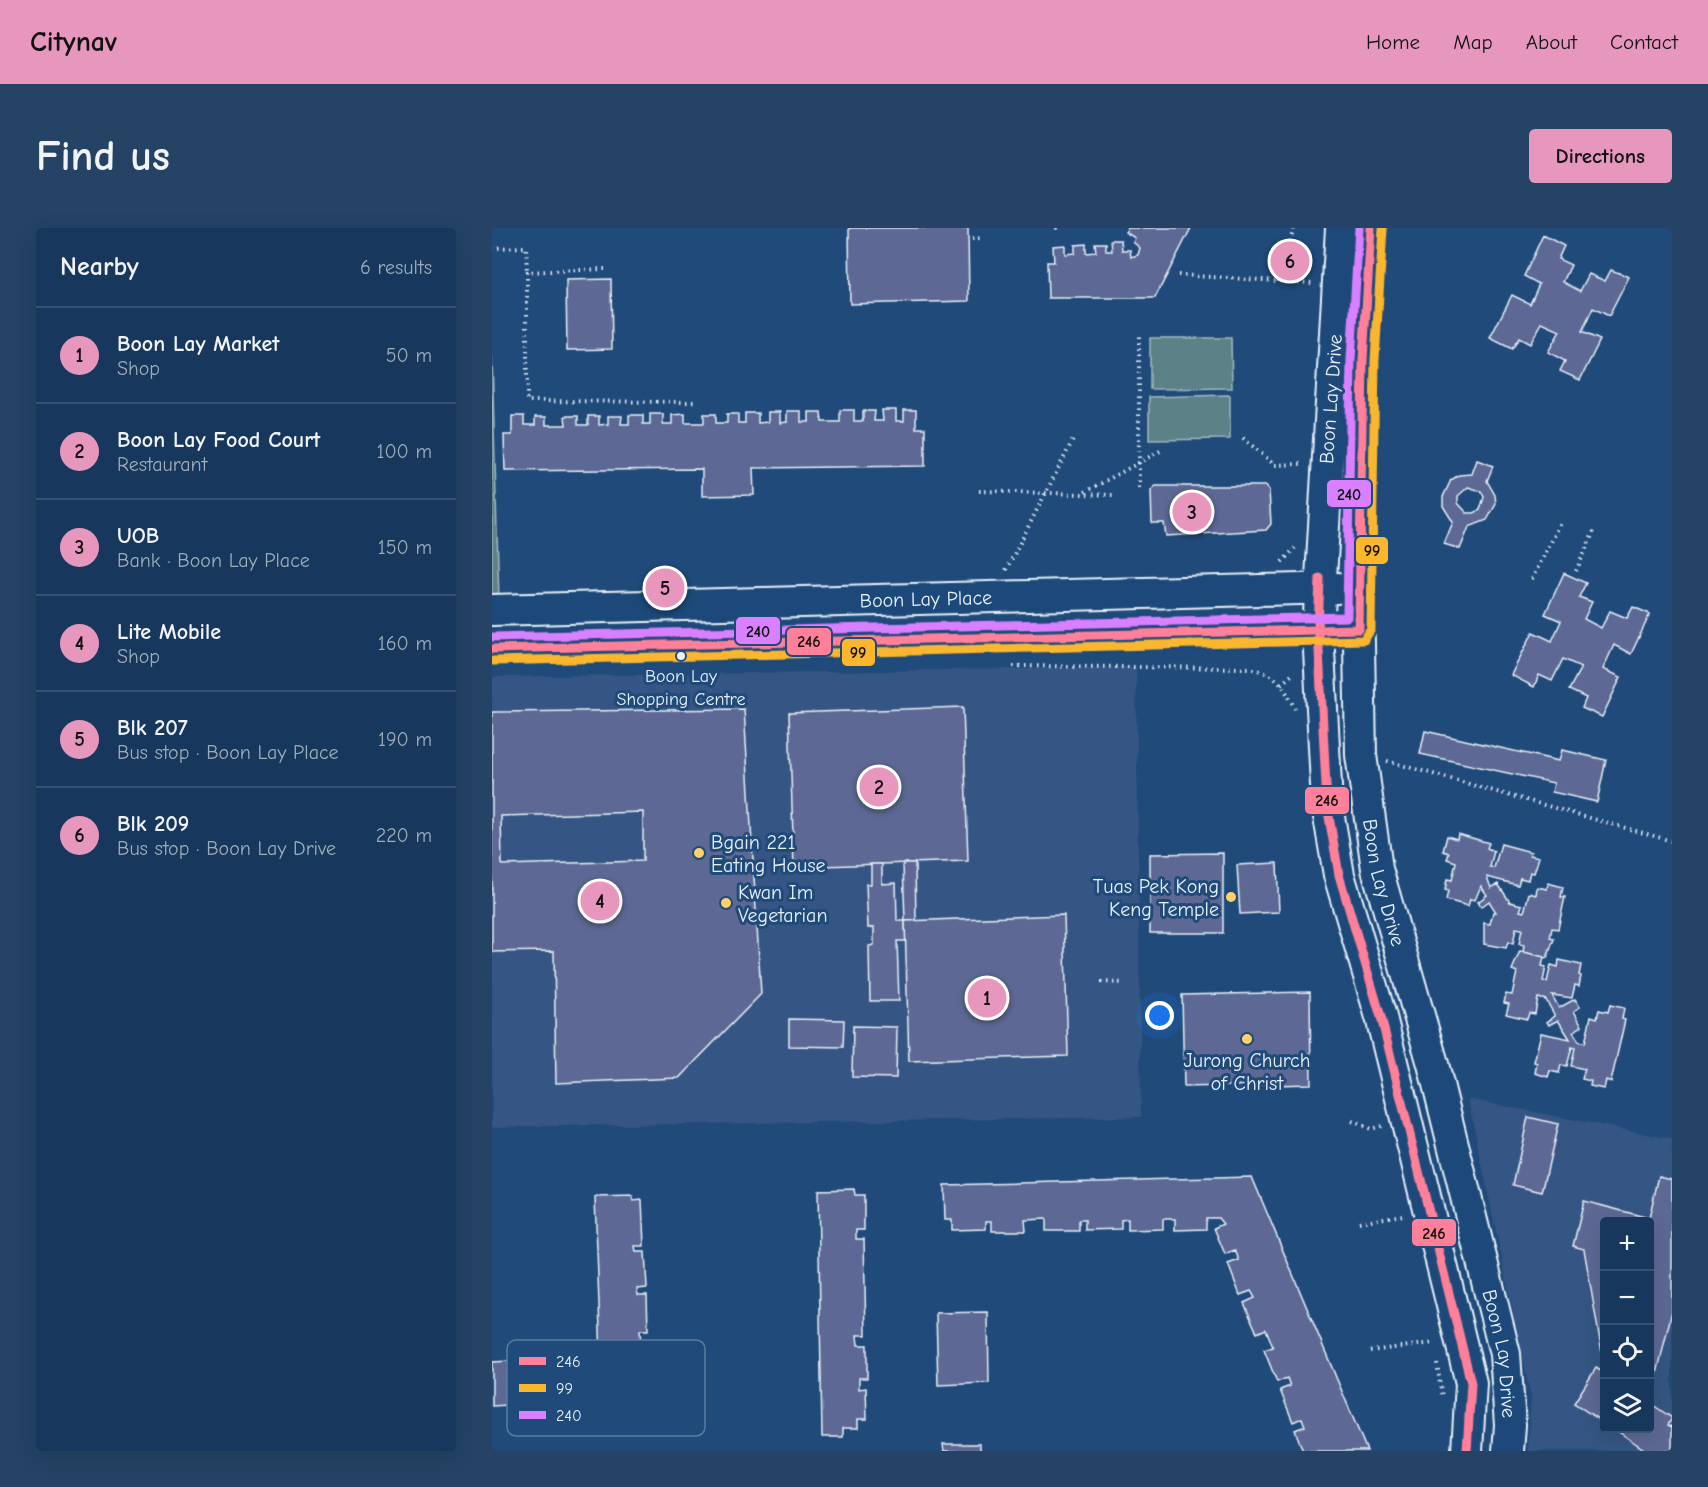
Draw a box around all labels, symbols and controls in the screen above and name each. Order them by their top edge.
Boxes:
text: Citynav [30,26,117,58]
text: Home [1366,30,1420,54]
text: Map [1453,30,1493,54]
text: About [1526,30,1577,54]
text: Contact [1610,30,1678,54]
button: Directions [1529,129,1672,183]
text: Find us [36,132,170,181]
pin: 6 [1270,238,1310,284]
text: Nearby [60,252,139,282]
text: 6 results [360,256,432,279]
text: Boon Lay Market [117,331,280,357]
street label: Boon Lay Drive [1315,333,1347,465]
text: 1 [76,344,83,367]
text: 50 m [386,344,432,367]
text: Shop [117,357,160,380]
text: Boon Lay Food Court [117,427,320,453]
text: 2 [75,440,84,463]
text: 100 m [377,440,432,463]
text: Restaurant [117,453,207,476]
line badge: 240 [1326,479,1372,508]
text: 240 [1337,486,1361,504]
pin: 3 [1172,490,1212,534]
text: UOB [117,523,159,549]
text: 3 [75,536,84,559]
text: 150 m [378,536,432,559]
line badge: 99 [1355,536,1389,565]
text: 99 [1364,542,1380,560]
text: Bank · Boon Lay Place [117,549,310,572]
pin: 5 [646,566,684,610]
street label: Boon Lay Place [859,585,992,612]
line badge: 240 [735,616,781,645]
text: Lite Mobile [117,619,221,645]
text: 240 [746,623,770,641]
line badge: 246 [786,627,832,656]
text: 4 [75,632,84,655]
text: 160 m [378,632,432,655]
text: 246 [797,633,821,651]
line badge: 99 [841,638,876,667]
text: 99 [850,644,866,662]
text: Shop [117,645,160,668]
marker: Boon Lay Shopping Centre [675,650,687,662]
place label: Boon Lay Shopping Centre [617,666,745,710]
text: Blk 207 [117,715,188,741]
text: 5 [74,728,85,751]
text: 190 m [378,728,432,751]
text: Bus stop · Boon Lay Place [117,741,339,764]
pin: 2 [860,764,898,810]
line badge: 246 [1304,786,1350,815]
text: 246 [1315,792,1339,810]
text: Blk 209 [117,811,189,837]
street label: Boon Lay Drive [1359,817,1410,949]
text: 6 [74,824,85,847]
text: 220 m [376,824,432,847]
place label: Bgain 221 Eating House [711,831,826,877]
text: Bus stop · Boon Lay Drive [117,837,336,860]
marker: Bgain 221 Eating House [692,846,706,860]
place label: Tuas Pek Kong Keng Temple [1093,875,1219,921]
pin: 4 [580,878,620,924]
place label: Kwan Im Vegetarian [738,881,827,927]
marker: Tuas Pek Kong Keng Temple [1224,890,1238,904]
marker: Kwan Im Vegetarian [719,896,733,910]
pin: 1 [968,976,1006,1020]
your location [1145,1001,1174,1030]
marker: Jurong Church of Christ [1240,1032,1254,1046]
place label: Jurong Church of Christ [1184,1049,1310,1095]
map controls [1600,1217,1654,1433]
button: + [1600,1217,1654,1271]
line badge: 246 [1411,1218,1457,1247]
text: 246 [1422,1225,1446,1243]
button: − [1600,1271,1654,1325]
street label: Boon Lay Drive [1478,1287,1521,1419]
button: locate [1600,1325,1654,1379]
legend [507,1340,705,1436]
text: 246 [556,1353,581,1371]
button: layers [1600,1379,1654,1433]
text: 99 [556,1380,573,1398]
text: 240 [556,1407,582,1425]

